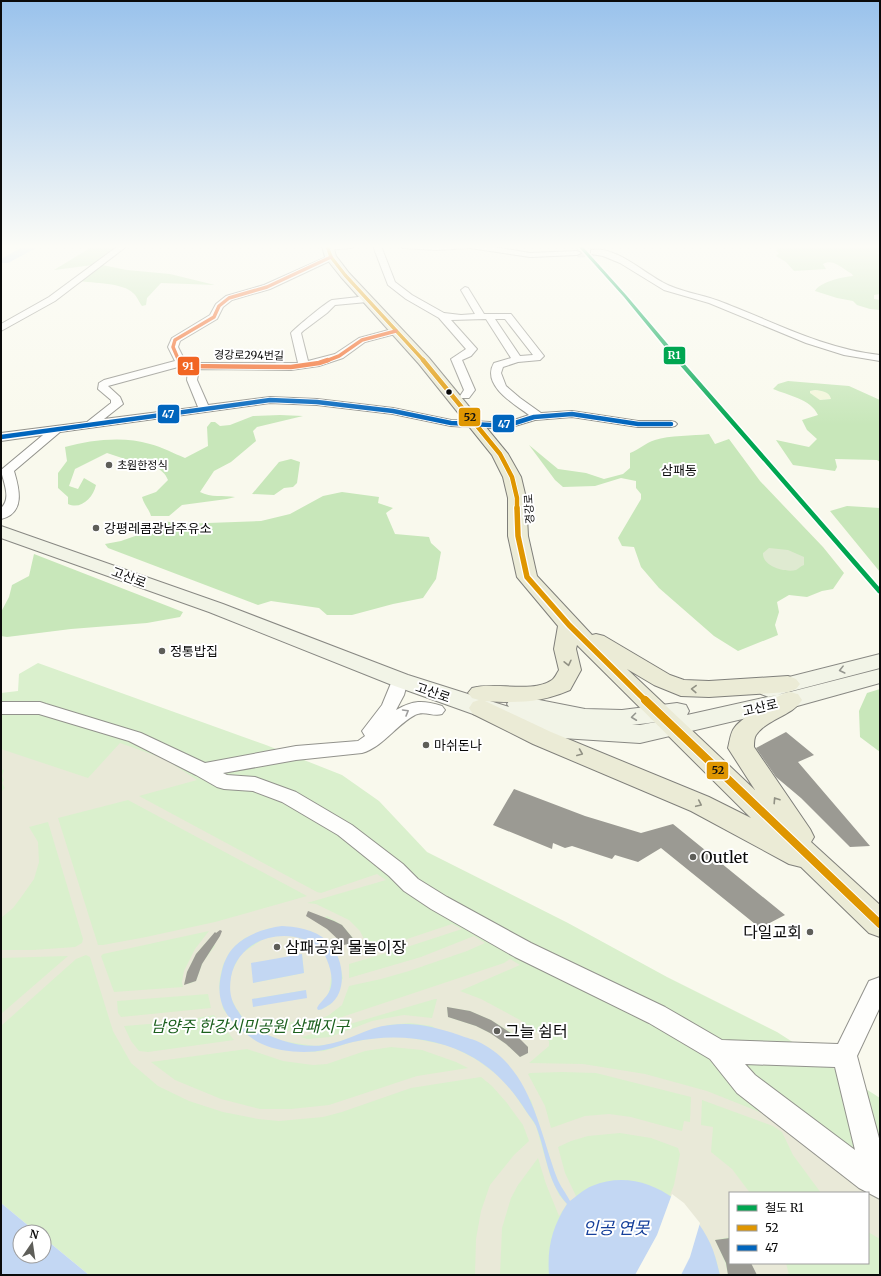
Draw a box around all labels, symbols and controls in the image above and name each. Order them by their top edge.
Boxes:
line badge: R1 [663,346,686,365]
street label: 경강로294번길 [214,347,284,363]
text: R1 [668,348,680,362]
line badge: 91 [177,356,200,376]
text: 91 [182,359,194,373]
unlabelled marker [444,387,454,397]
line badge: 47 [157,404,180,424]
text: 47 [162,407,175,421]
line badge: 52 [458,407,481,427]
text: 52 [464,410,477,424]
line badge: 47 [492,414,515,433]
text: 47 [498,417,511,431]
place label: 초원한정식 [117,458,168,472]
marker: 초원한정식 [104,460,114,470]
district label: 삼패동 [661,462,697,479]
street label: 경강로 [521,493,537,525]
place label: 강평레콤광남주유소 [104,520,212,537]
marker: 강평레콤광남주유소 [91,523,101,533]
street label: 고산로 [109,563,149,592]
place label: 정통밥집 [170,643,218,660]
marker: 정통밥집 [157,646,167,656]
one-way arrow [563,660,572,667]
one-way arrow [839,666,845,674]
street label: 고산로 [413,679,453,706]
one-way arrow [691,685,697,693]
street label: 고산로 [741,695,780,720]
one-way arrow [402,709,409,717]
one-way arrow [631,712,637,721]
place label: 마쉬돈나 [434,737,482,754]
marker: 마쉬돈나 [421,740,431,750]
one-way arrow [576,749,583,757]
line badge: 52 [706,761,729,780]
text: 52 [712,763,725,777]
one-way arrow [774,797,781,804]
one-way arrow [695,799,703,807]
place label: Outlet [701,847,749,867]
marker: Outlet [688,852,698,862]
place label: 다일교회 [743,922,802,942]
marker: 다일교회 [805,927,815,937]
place label: 삼패공원 물놀이장 [285,937,407,957]
marker: 삼패공원 물놀이장 [272,942,282,952]
park label: 남양주 한강시민공원 삼패지구 [151,1016,350,1036]
place label: 그늘 쉼터 [505,1021,568,1041]
marker: 그늘 쉼터 [492,1026,502,1036]
legend [729,1192,869,1264]
text: 철도 R1 [765,1200,804,1215]
water label: 인공 연못 [583,1217,651,1239]
text: 52 [765,1220,779,1235]
north arrow [12,1224,52,1264]
text: N [28,1226,40,1242]
text: 47 [765,1240,778,1255]

